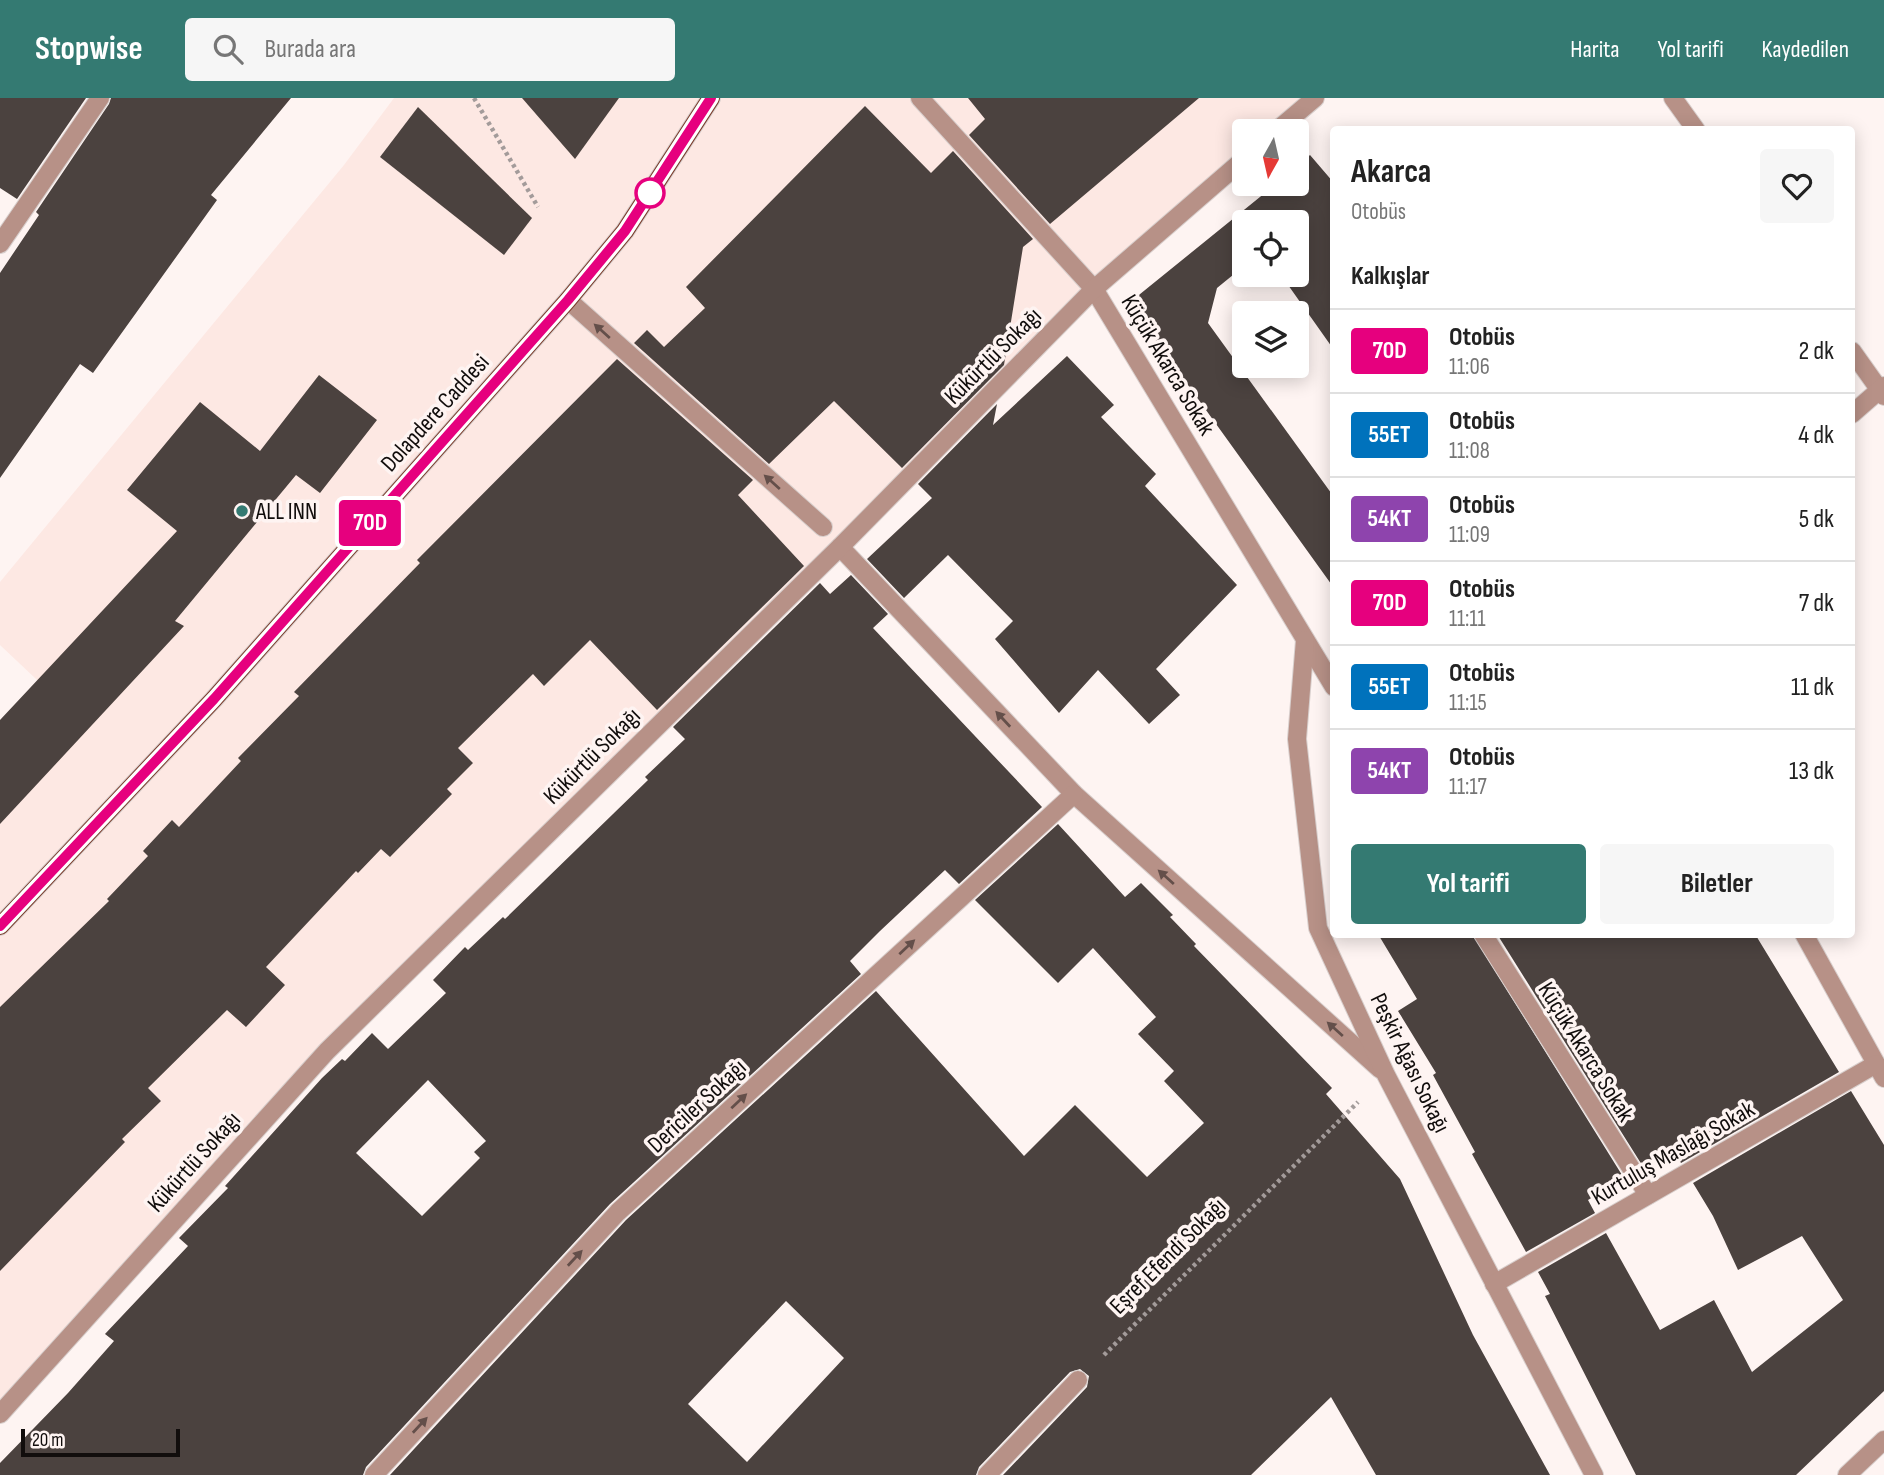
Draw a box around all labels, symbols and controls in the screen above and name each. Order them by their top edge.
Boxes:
search box [185,18,675,81]
text: Stopwise [35,29,143,69]
icon: search [209,30,247,68]
text: Burada ara [265,34,356,65]
text: Harita [1570,35,1620,64]
text: Yol tarifi [1658,35,1724,64]
text: Kaydedilen [1762,35,1849,64]
north arrow [1232,119,1309,196]
map controls [1232,119,1309,378]
button: heart [1760,149,1834,223]
text: Akarca [1351,152,1431,192]
unlabelled marker [635,178,665,208]
text: Otobüs [1351,198,1406,226]
button: locate [1232,210,1309,287]
text: Kalkışlar [1351,261,1430,292]
street label: Küçük Akarca Sokak [1115,289,1221,441]
street label: Kükürtlü Sokağı [938,301,1048,411]
button: layers [1232,301,1309,378]
text: Otobüs [1449,322,1515,353]
one-way arrow [594,323,611,339]
text: 70D [1372,336,1407,365]
text: 2 dk [1798,336,1834,367]
street label: Dolapdere Caddesi [375,348,495,478]
text: 11:06 [1449,353,1490,381]
text: Otobüs [1449,406,1515,437]
text: 55ET [1369,420,1410,449]
text: 4 dk [1798,420,1834,451]
text: 11:08 [1449,437,1490,465]
one-way arrow [763,474,781,490]
text: Otobüs [1449,490,1515,521]
place label: ALL INN [255,497,317,526]
line badge: 70D [330,500,410,546]
marker: ALL INN [234,503,250,519]
text: 54KT [1367,504,1412,533]
text: 5 dk [1799,504,1834,535]
text: 70D [353,508,387,537]
text: 11:09 [1449,521,1490,549]
text: Otobüs [1449,574,1515,605]
text: 70D [1372,588,1407,617]
text: 7 dk [1799,588,1834,619]
text: 11:11 [1449,605,1486,633]
text: Otobüs [1449,658,1515,689]
text: 55ET [1369,672,1410,701]
text: 11 dk [1791,672,1834,703]
text: 11:15 [1449,689,1487,717]
street label: Kükürtlü Sokağı [537,701,647,811]
one-way arrow [995,711,1011,728]
text: Otobüs [1449,742,1515,773]
text: 54KT [1367,756,1412,785]
text: 13 dk [1789,756,1834,787]
text: 11:17 [1449,773,1487,801]
button: Yol tarifi [1351,844,1586,924]
button: Biletler [1600,844,1834,924]
one-way arrow [1157,869,1175,885]
one-way arrow [898,939,916,955]
street label: Küçük Akarca Sokak [1532,977,1640,1127]
street label: Peşkir Ağası Sokağı [1364,989,1456,1137]
one-way arrow [1326,1021,1344,1037]
street label: Dericiler Sokağı [642,1053,752,1159]
one-way arrow [730,1093,748,1109]
street label: Kurtuluş Maslağı Sokak [1586,1095,1760,1211]
street label: Kükürtlü Sokağı [141,1106,247,1218]
street label: Eşref Efendi Sokağı [1104,1192,1232,1320]
one-way arrow [567,1250,583,1267]
one-way arrow [412,1417,428,1434]
scale bar [21,1426,180,1458]
text: 20 m [32,1429,64,1452]

